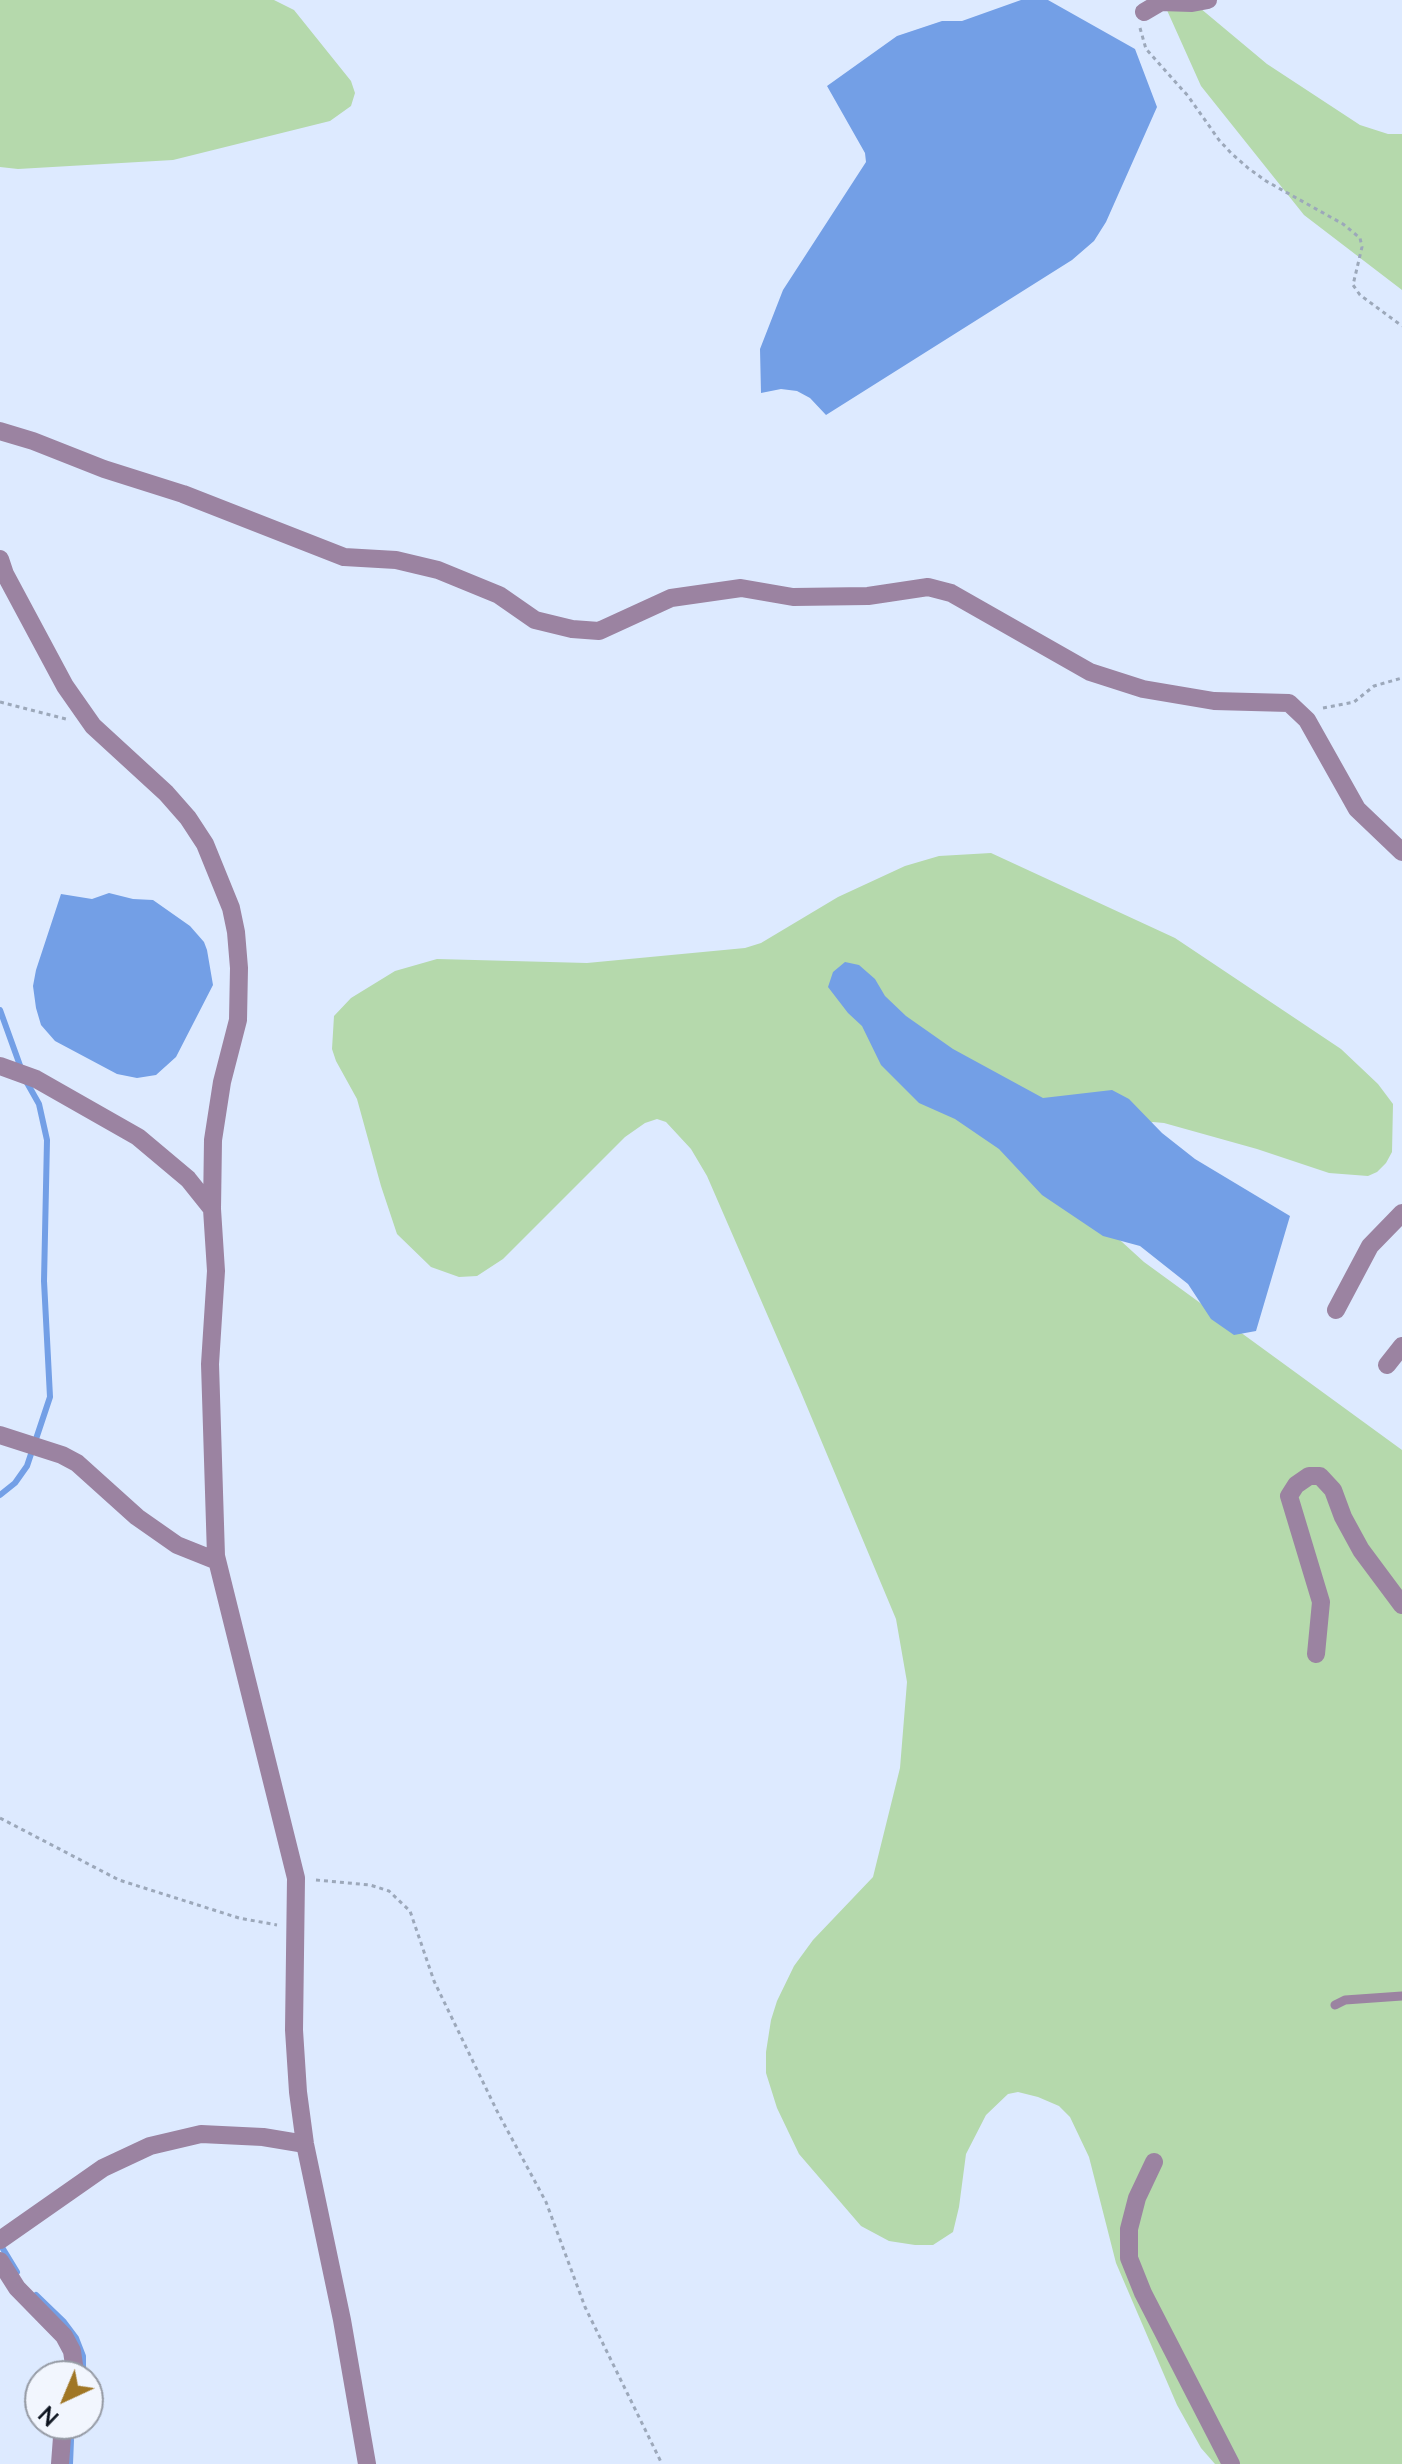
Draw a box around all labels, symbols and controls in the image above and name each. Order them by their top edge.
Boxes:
north arrow [24,2360,104,2440]
text: N [33,2401,64,2432]

